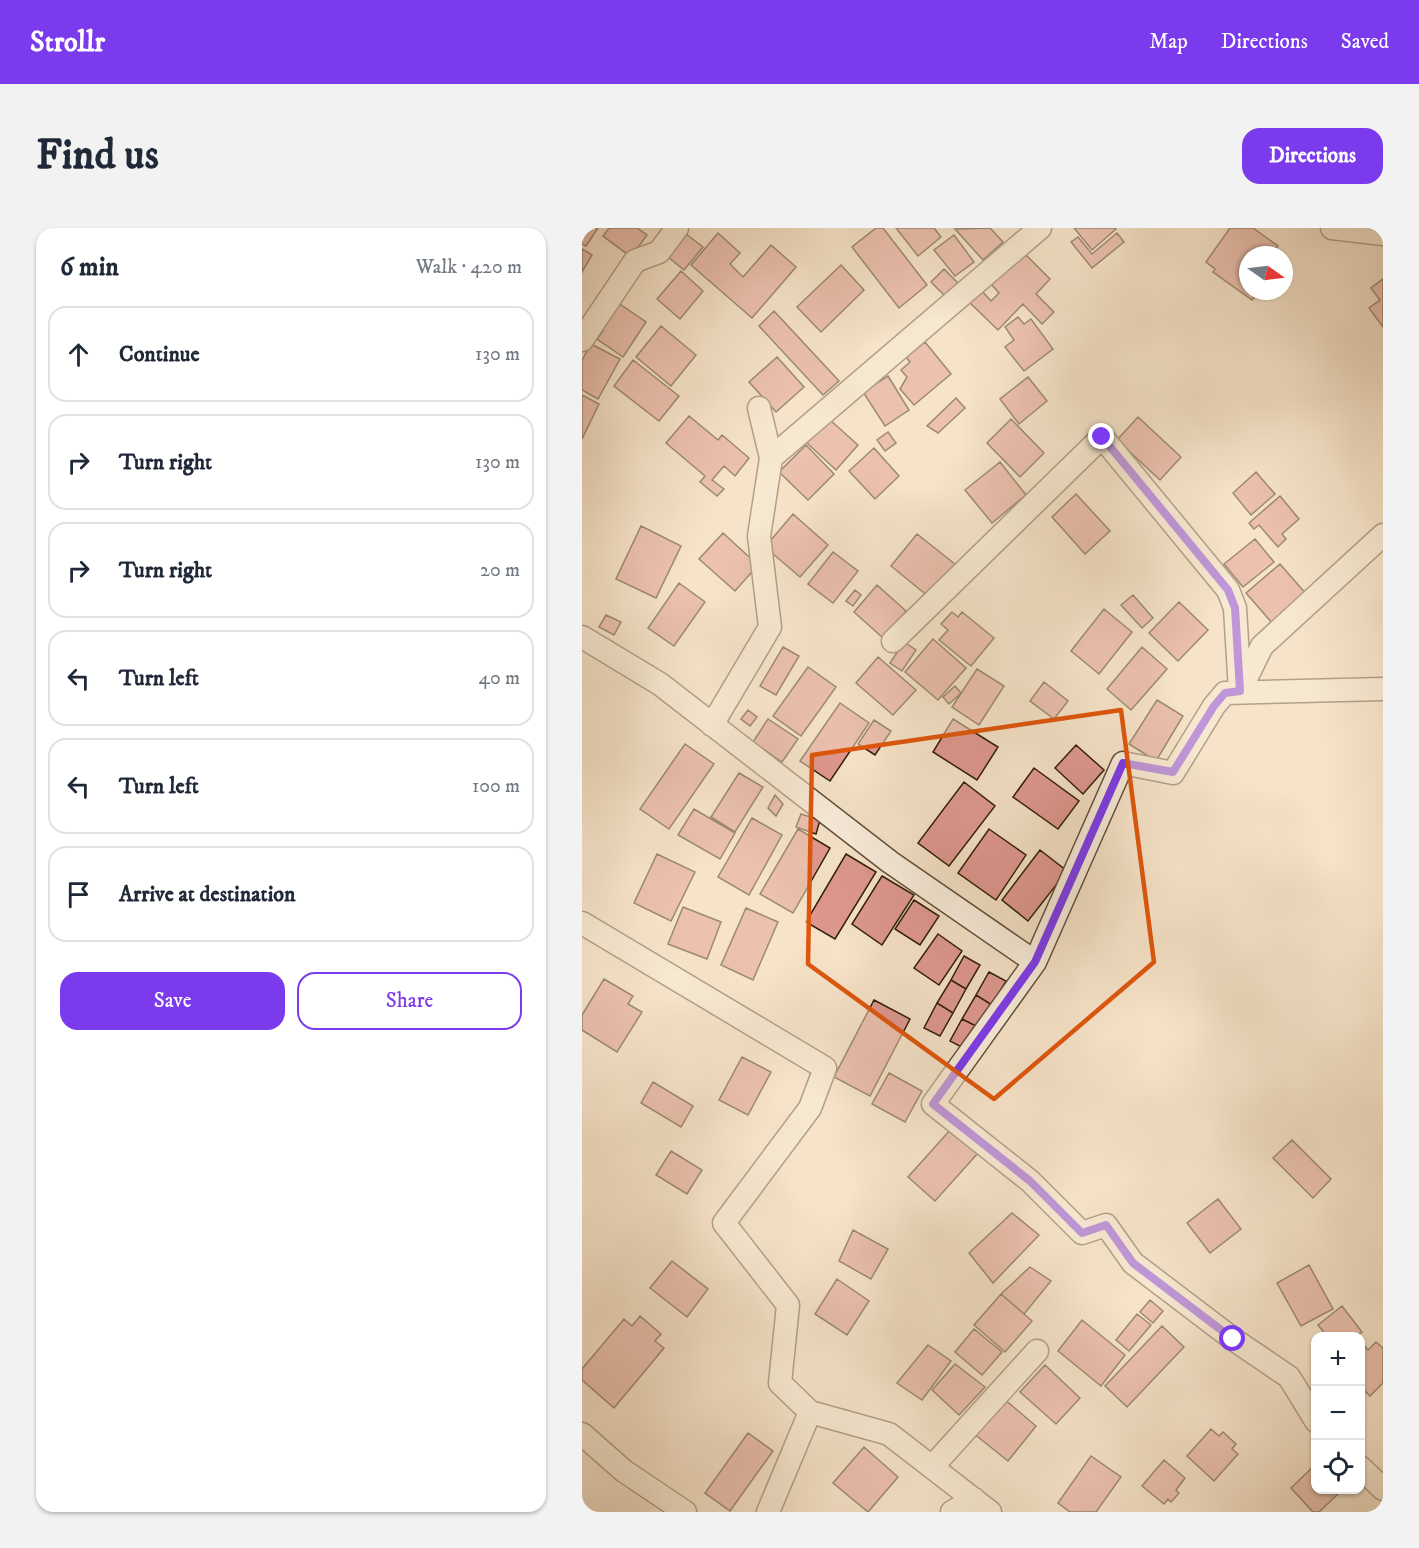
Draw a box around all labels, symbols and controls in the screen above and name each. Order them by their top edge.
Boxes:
text: Strollr [30,25,105,60]
text: Map [1149,29,1188,55]
text: Directions [1221,29,1308,55]
text: Saved [1341,29,1389,55]
button: Directions [1242,128,1383,184]
text: Find us [36,130,159,182]
north arrow [1239,246,1293,300]
text: 6 min [60,251,119,284]
text: Walk · 420 m [416,255,522,280]
icon: ahead [62,338,95,371]
text: Continue [119,341,200,368]
text: 130 m [475,342,520,367]
route end [1088,423,1114,449]
icon: right [62,446,95,479]
text: Turn right [119,449,212,476]
text: 130 m [475,450,520,475]
icon: right [62,554,95,587]
text: Turn right [119,557,212,584]
text: 20 m [480,558,520,583]
icon: left [62,662,95,695]
text: Turn left [119,665,199,692]
text: 40 m [478,666,520,691]
icon: left [62,770,95,803]
text: Turn left [119,773,199,800]
text: 100 m [472,774,520,799]
icon: arrive [62,878,95,911]
text: Arrive at destination [119,881,296,908]
button: Save [60,972,285,1030]
button: Share [297,972,522,1030]
route start [1219,1325,1245,1351]
map controls [1311,1332,1365,1494]
button: + [1311,1332,1365,1386]
button: − [1311,1386,1365,1440]
button: locate [1311,1440,1365,1494]

